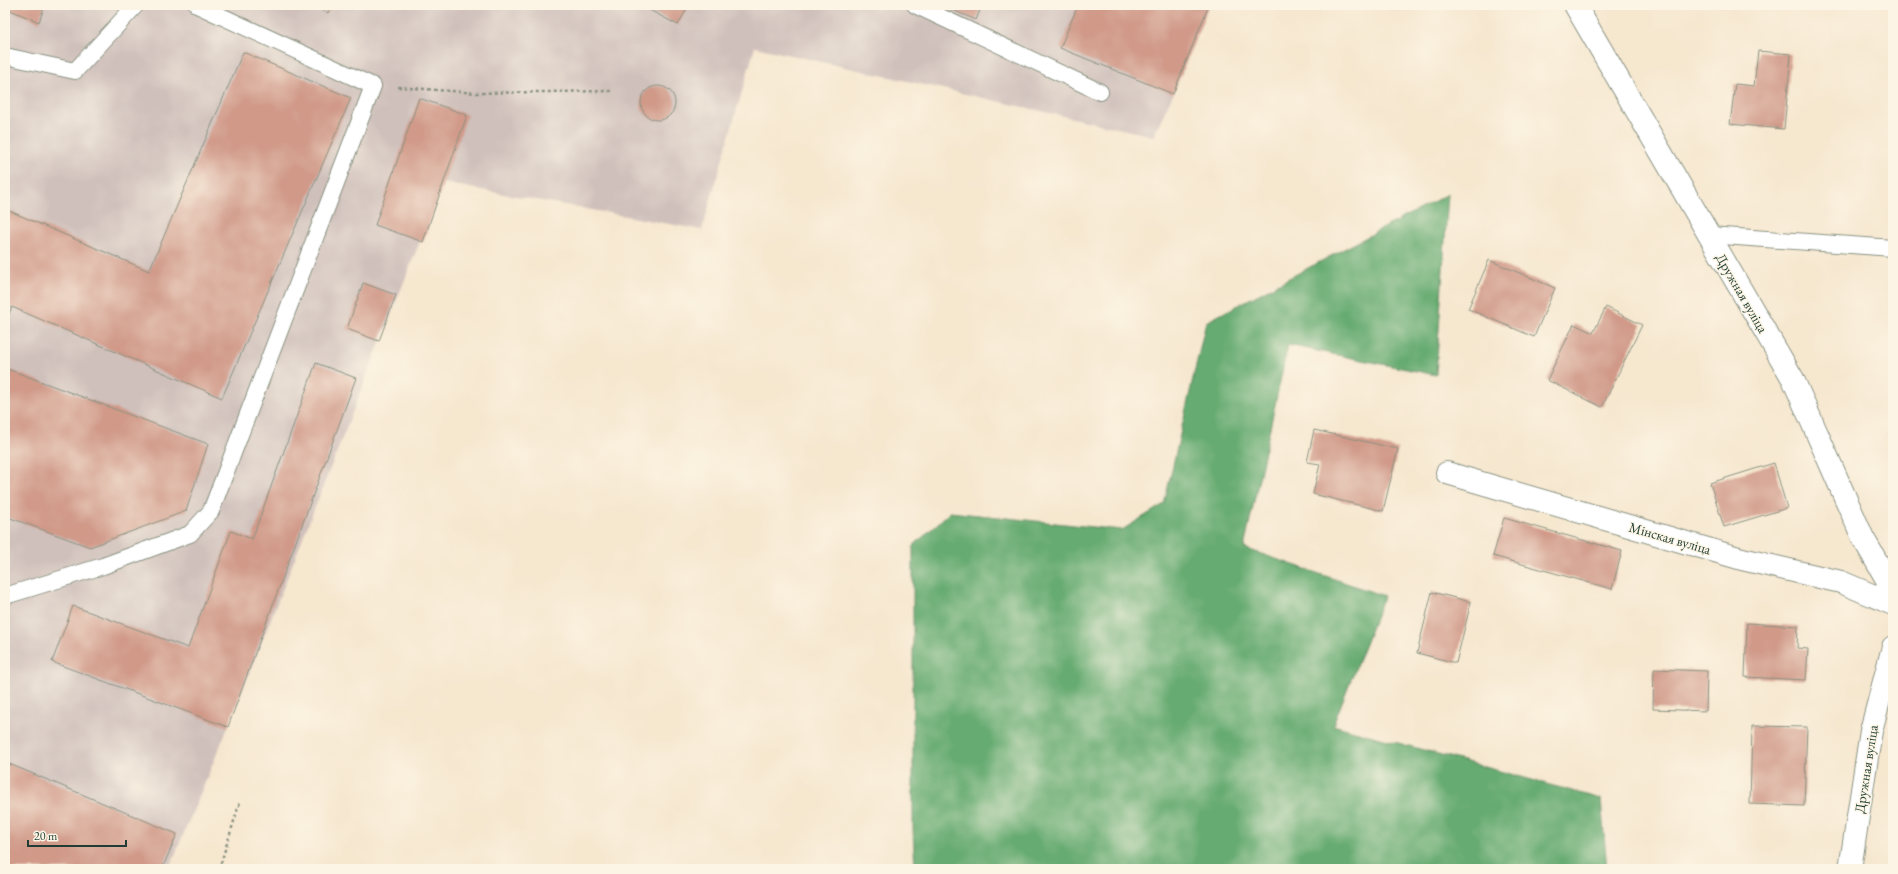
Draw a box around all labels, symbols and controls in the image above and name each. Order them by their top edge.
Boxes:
street label: Дружная вуліца [1712,250,1772,336]
street label: Мінская вуліца [1627,518,1713,558]
street label: Дружная вуліца [1850,723,1882,814]
scale bar [28,822,126,848]
text: 20 m [34,828,58,844]

